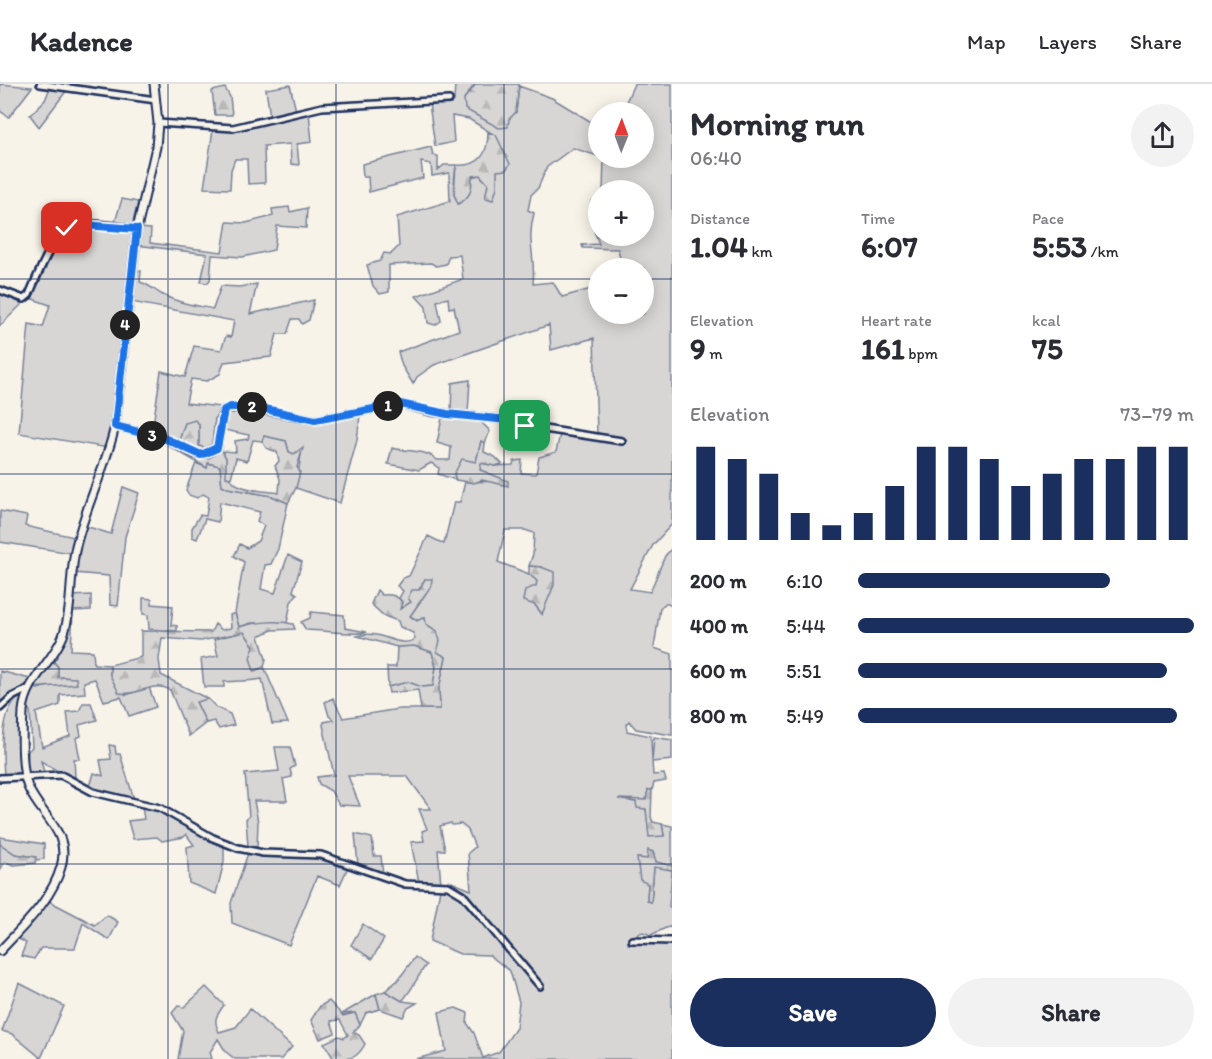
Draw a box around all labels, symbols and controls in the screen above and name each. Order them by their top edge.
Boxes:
text: Kadence [30,24,133,58]
text: Map [967,29,1006,54]
text: Layers [1039,29,1097,54]
text: Share [1130,29,1182,54]
north arrow [588,102,654,168]
map controls [588,102,654,324]
text: Morning run [690,104,865,143]
button: share [1131,104,1194,167]
text: 06:40 [690,146,742,170]
button: + [588,180,654,246]
pin [41,202,92,253]
text: Distance [690,209,750,228]
text: Time [861,209,895,228]
text: Pace [1032,209,1064,228]
icon: check [50,211,83,244]
text: 1.04 [690,228,748,265]
text: 6:07 [861,228,918,265]
text: 5:53 [1032,228,1087,265]
text: km [748,242,773,261]
text: /km [1087,242,1119,261]
button: − [588,258,654,324]
pin: 4 [110,310,140,340]
text: Elevation [690,311,754,330]
text: Heart rate [861,311,932,330]
text: kcal [1032,311,1060,330]
text: 4 [120,315,130,334]
text: 9 [690,330,706,367]
text: 161 [861,330,905,367]
text: 75 [1032,330,1063,367]
text: m [706,344,723,363]
text: bpm [905,344,938,363]
pin: 1 [373,391,403,421]
pin: 2 [237,392,267,422]
text: 1 [384,396,392,415]
text: 2 [248,397,256,416]
pin [499,400,550,451]
text: Elevation [690,402,769,426]
text: 73–79 m [1120,402,1194,426]
icon: arrive [508,409,541,442]
pin: 3 [137,421,167,451]
text: 3 [148,426,156,445]
text: 200 m [690,569,746,593]
text: 6:10 [786,569,823,593]
text: 400 m [690,614,748,638]
text: 5:44 [786,614,825,638]
text: 600 m [690,659,747,683]
text: 5:51 [786,659,821,683]
text: 800 m [690,704,747,728]
text: 5:49 [786,704,824,728]
button: Save [690,978,936,1047]
button: Share [948,978,1194,1047]

